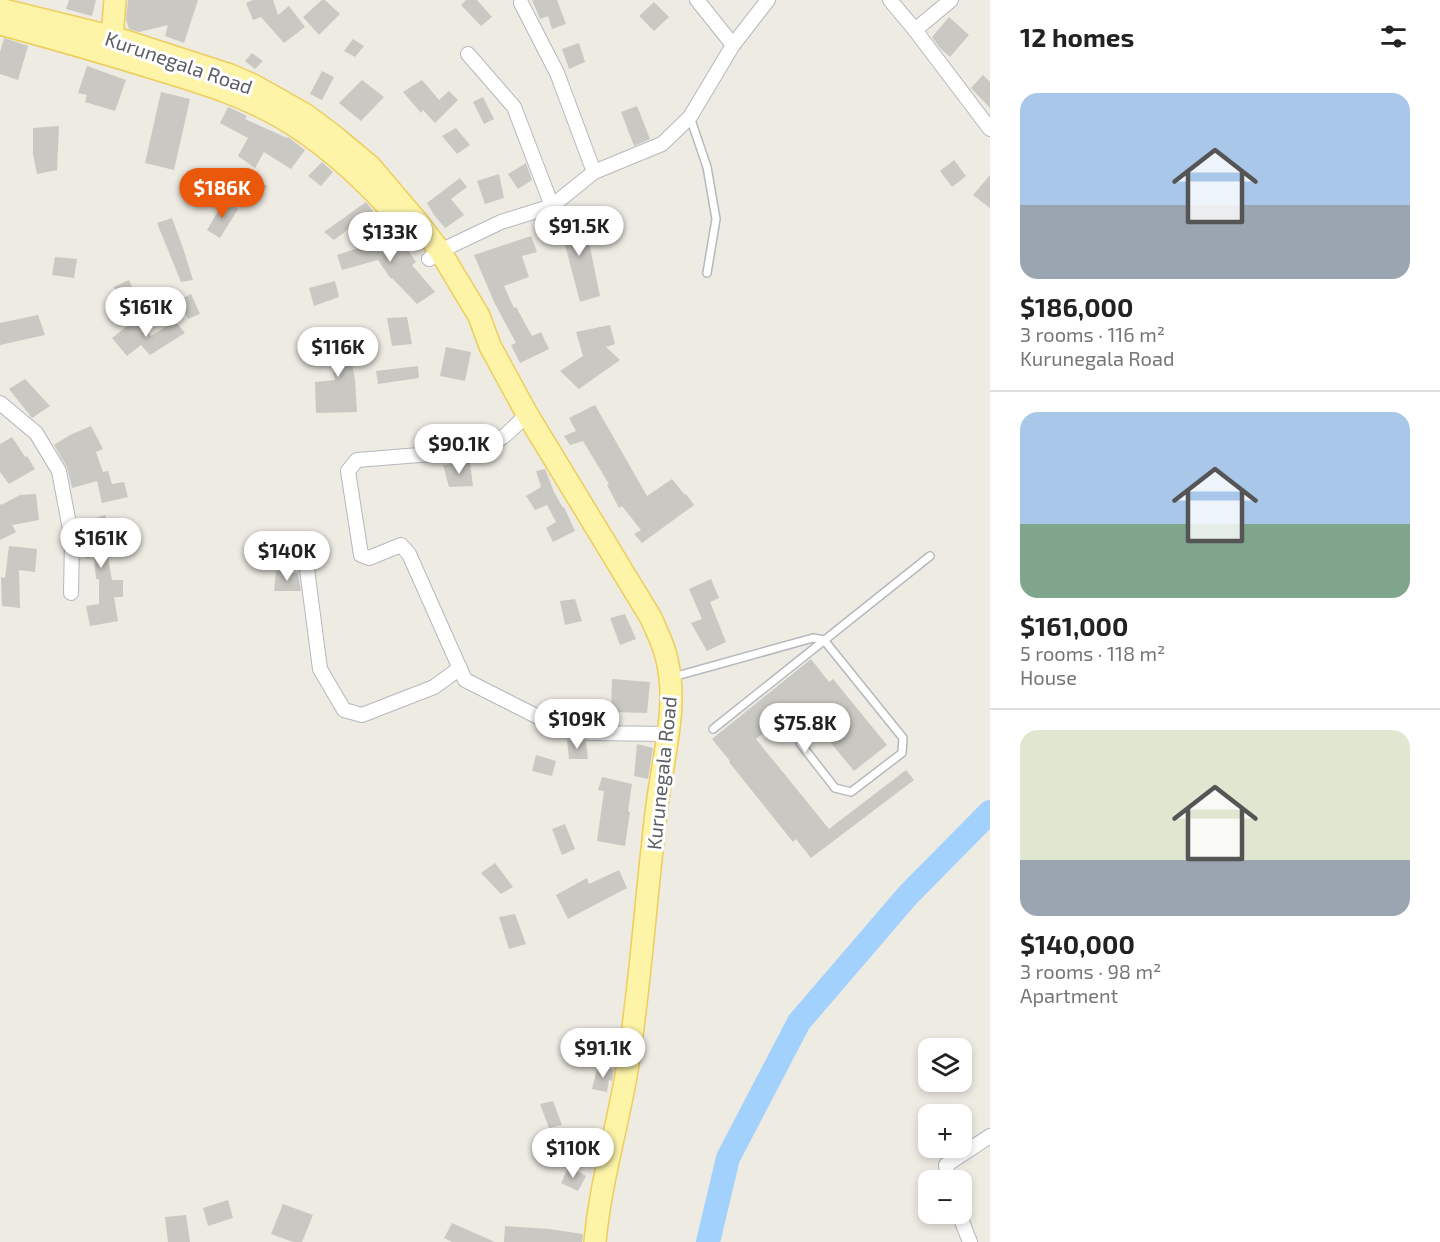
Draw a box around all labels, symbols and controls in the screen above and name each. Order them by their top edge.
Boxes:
icon: filters [1377,20,1410,53]
text: 12 homes [1020,21,1134,52]
street label: Kurunegala Road [102,26,256,98]
icon: home [1161,132,1269,240]
pin: $186K [180,168,264,219]
text: $186K [193,175,251,199]
pin: $91.5K [530,206,628,257]
pin: $133K [348,212,432,263]
text: $91.5K [549,213,609,237]
text: $133K [362,219,418,243]
pin: $161K [104,287,188,338]
text: $186,000 [1020,291,1133,322]
text: $161K [119,294,173,318]
text: 3 rooms · 116 m² [1020,322,1165,346]
pin: $116K [296,327,380,378]
text: $116K [311,334,365,358]
text: Kurunegala Road [1020,346,1174,370]
pin: $90.1K [410,424,508,475]
text: $90.1K [428,431,490,455]
icon: home [1161,451,1269,559]
pin: $161K [59,518,143,569]
text: $161K [74,525,128,549]
pin: $140K [245,531,329,582]
text: $140K [258,538,316,562]
text: $161,000 [1020,610,1128,641]
text: 5 rooms · 118 m² [1020,641,1165,665]
text: House [1020,665,1077,689]
street label: Kurunegala Road [641,695,681,851]
pin: $109K [535,699,619,750]
pin: $75.8K [756,703,854,754]
text: $109K [548,706,606,730]
text: $75.8K [773,710,837,734]
icon: home [1161,769,1269,877]
text: $140,000 [1020,928,1135,959]
text: 3 rooms · 98 m² [1020,959,1161,983]
text: Apartment [1020,983,1118,1007]
pin: $91.1K [554,1028,652,1079]
text: $91.1K [574,1035,632,1059]
map controls [918,1038,972,1224]
button: layers [918,1038,972,1092]
button: + [918,1104,972,1158]
pin: $110K [531,1128,615,1179]
text: $110K [546,1135,600,1159]
button: − [918,1170,972,1224]

